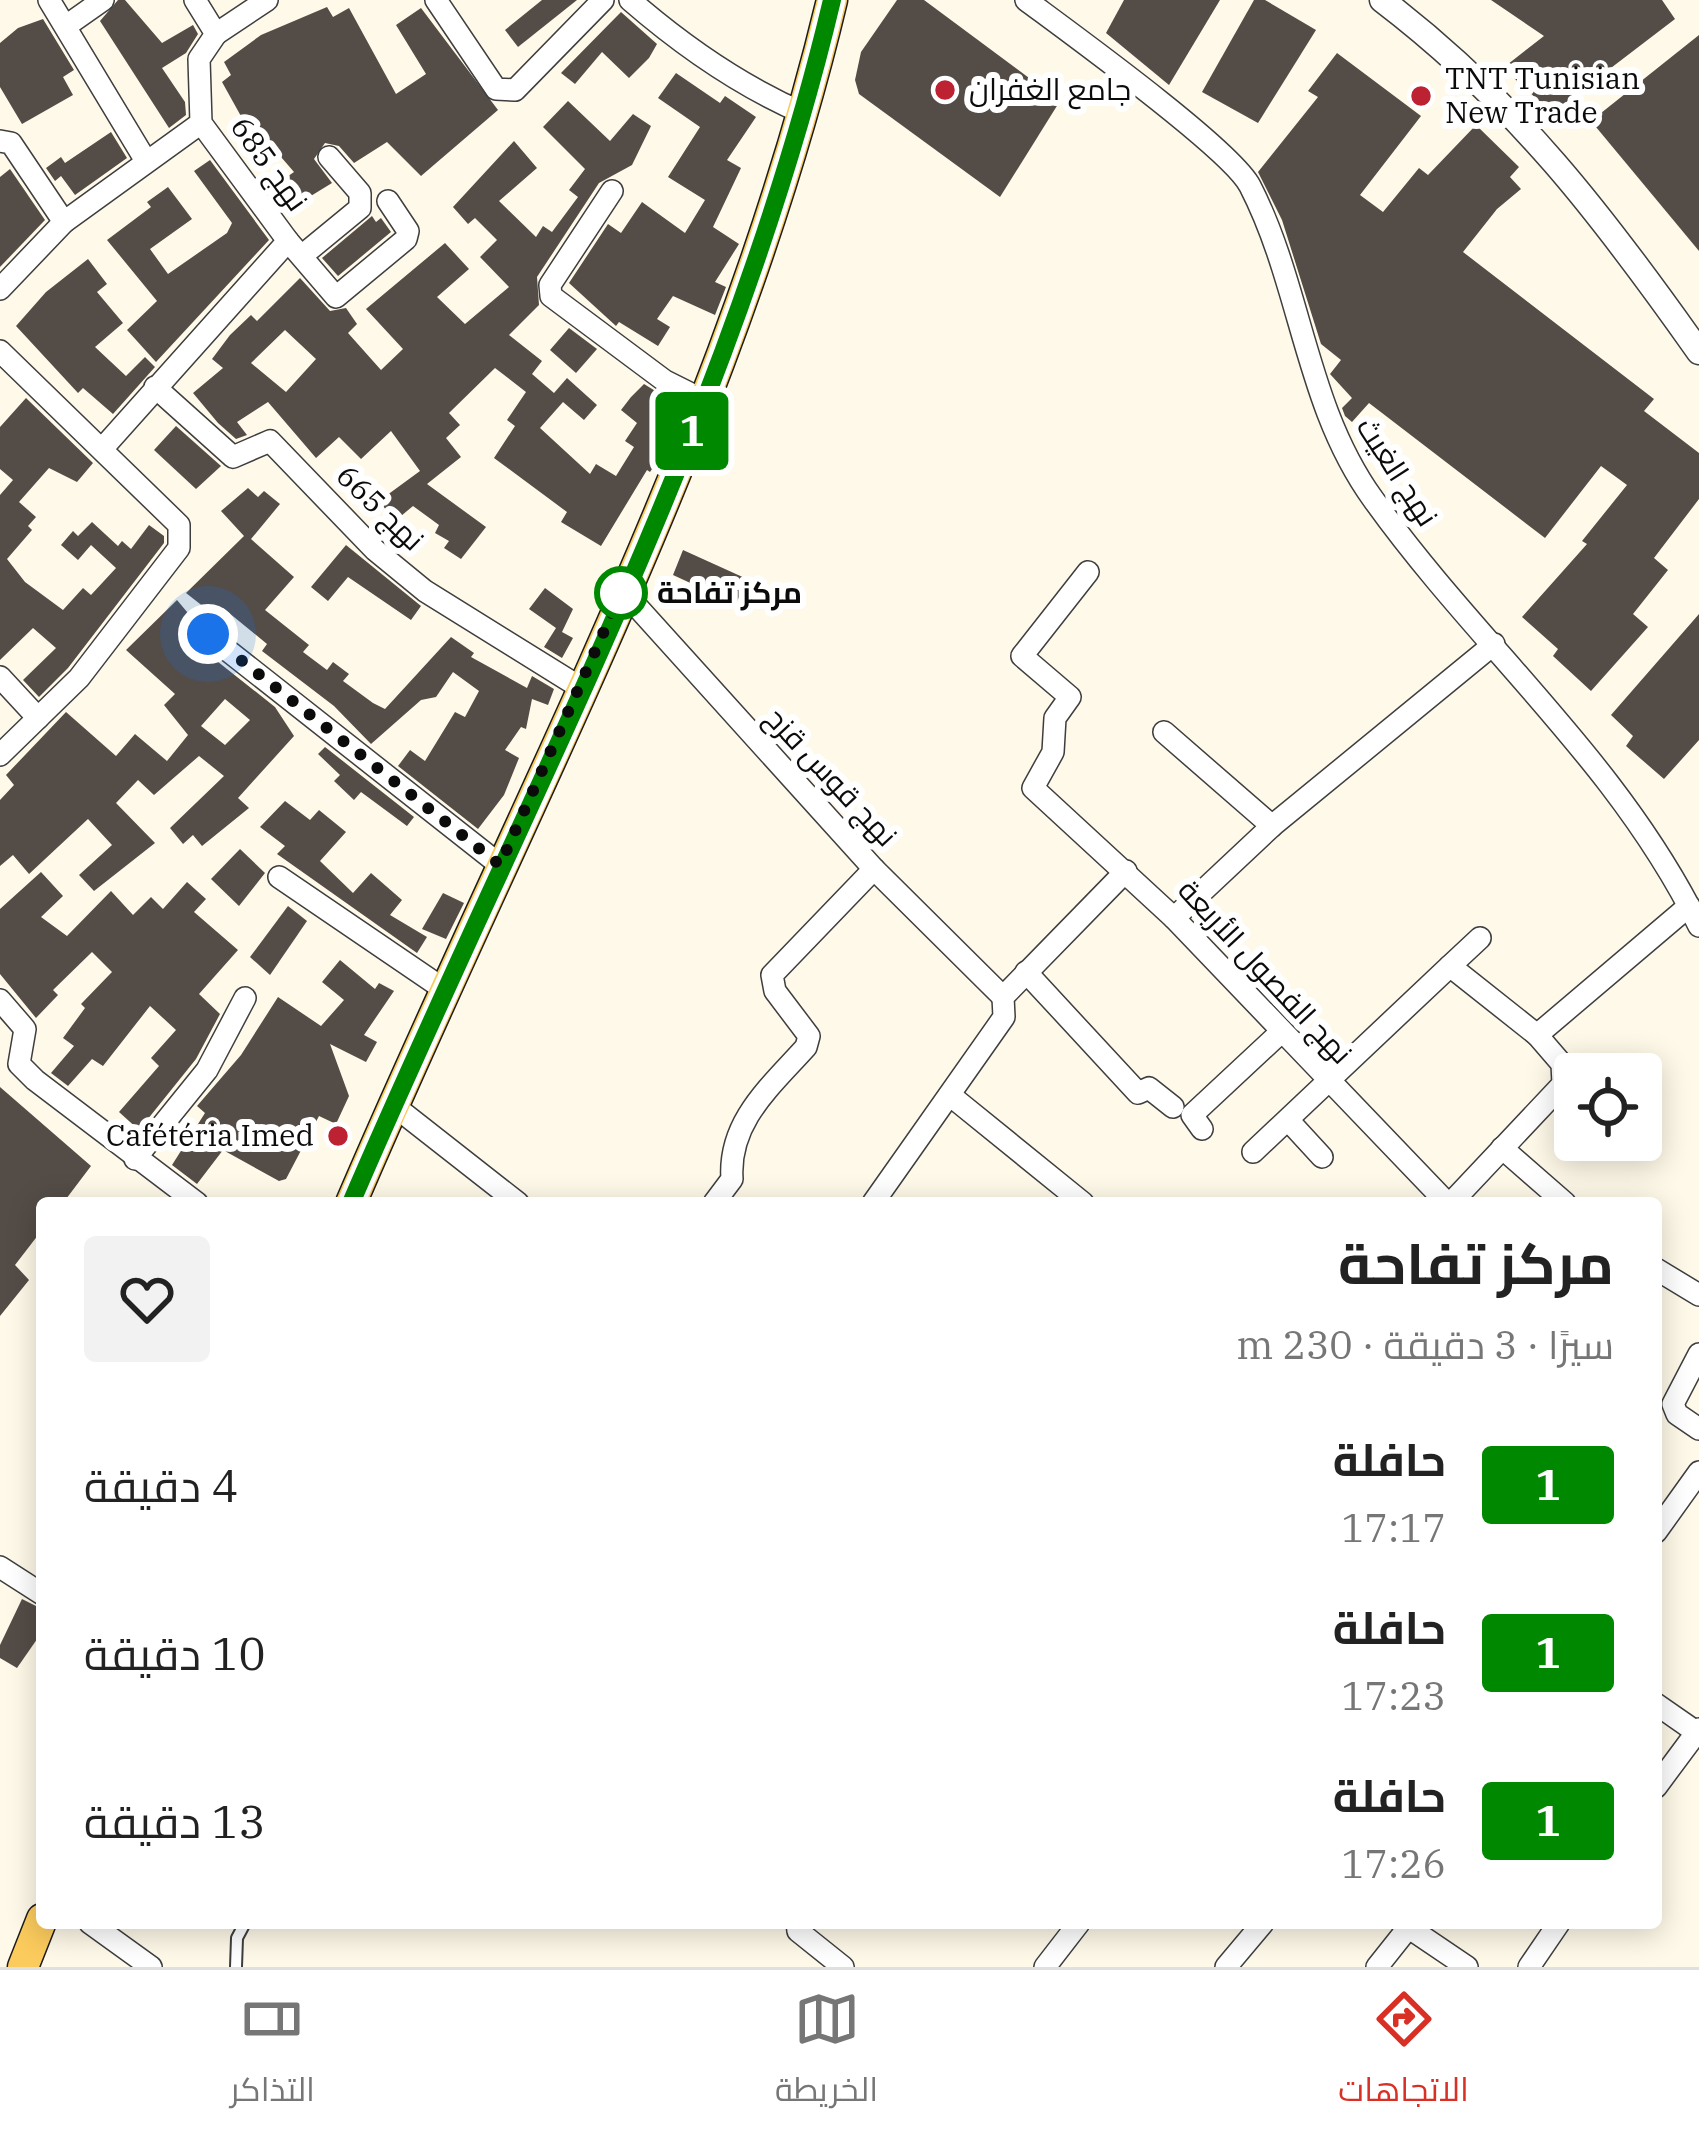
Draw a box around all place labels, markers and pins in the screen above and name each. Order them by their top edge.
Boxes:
place label: TNT Tunisian New Trade [1445,58,1640,131]
place label: جامع الغفران [969,69,1131,110]
marker: جامع الغفران [932,77,958,103]
marker: TNT Tunisian New Trade [1408,83,1434,109]
marker: مركز تفاحة [596,568,646,618]
place label: مركز تفاحة [657,572,802,611]
place label: Cafétéria Imed [106,1115,314,1154]
marker: Cafétéria Imed [325,1123,351,1149]

